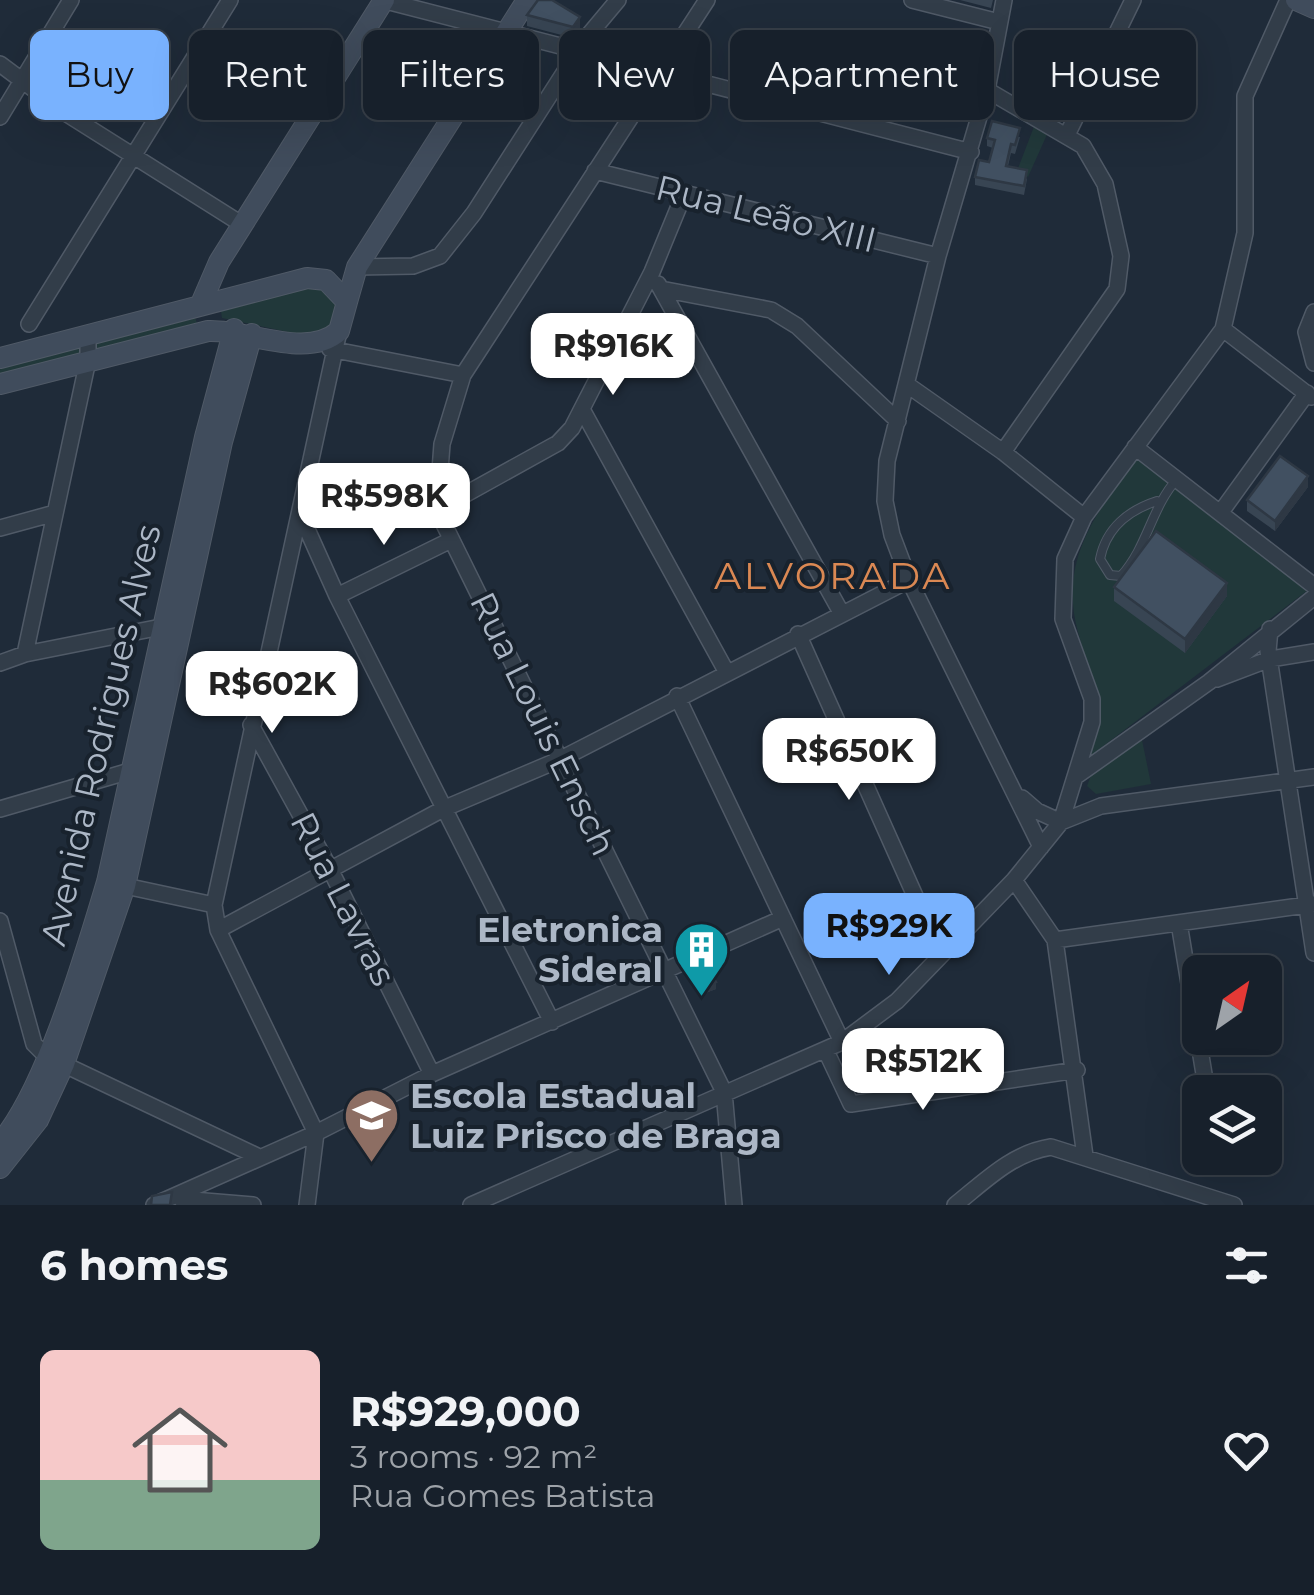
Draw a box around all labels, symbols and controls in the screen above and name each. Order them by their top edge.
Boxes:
chip: Buy [30,30,169,120]
chip: Rent [189,30,343,120]
chip: Filters [363,30,539,120]
chip: New [559,30,710,120]
chip: Apartment [730,30,994,120]
chip: House [1014,30,1196,120]
street label: Rua Leão XIII [652,165,881,262]
pin: R$916K [532,313,694,398]
text: R$916K [553,326,673,365]
pin: R$598K [303,463,465,548]
text: R$598K [320,476,448,515]
street label: Avenida Rodrigues Alves [31,520,170,950]
district label: ALVORADA [714,552,952,599]
street label: Rua Louis Ensch [461,585,626,862]
pin: R$602K [191,651,353,736]
text: R$602K [208,664,336,703]
pin: R$650K [768,718,930,803]
text: R$650K [785,731,913,770]
street label: Rua Lavras [281,805,405,993]
pin: R$929K [808,893,970,978]
text: R$929K [826,906,952,945]
place label: Eletronica Sideral [477,908,663,991]
building icon: Eletronica Sideral [672,920,732,999]
north arrow [1182,955,1282,1055]
map controls [1182,955,1282,1175]
pin: R$512K [842,1028,1004,1113]
text: R$512K [864,1041,982,1080]
place label: Escola Estadual Luiz Prisco de Braga [410,1074,782,1157]
button: layers [1182,1075,1282,1175]
school or university icon: Escola Estadual Luiz Prisco de Braga [341,1086,401,1165]
icon: filters [1219,1238,1274,1293]
text: 6 homes [40,1239,228,1291]
text: R$929,000 [350,1385,581,1437]
icon: home [120,1390,240,1510]
icon: heart [1219,1423,1274,1478]
text: 3 rooms · 92 m² [350,1437,597,1476]
text: Rua Gomes Batista [350,1476,655,1515]

